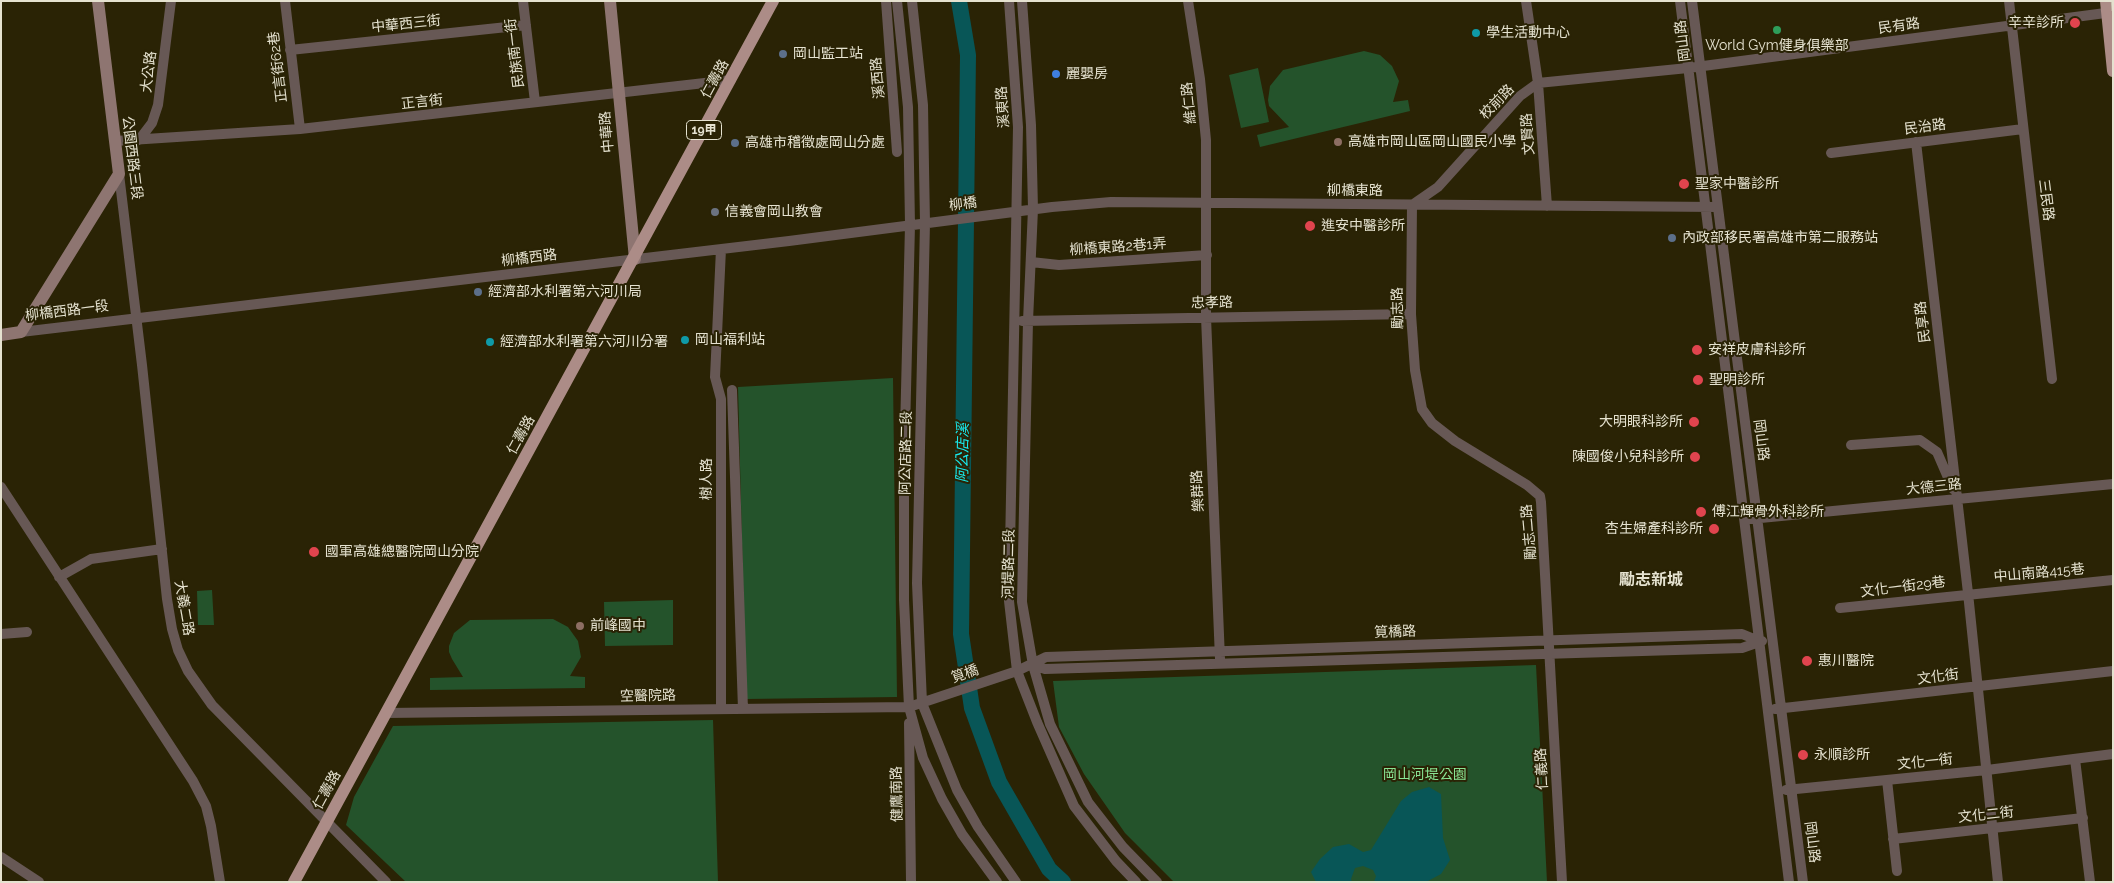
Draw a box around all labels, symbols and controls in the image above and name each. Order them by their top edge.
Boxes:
street label: 中華西三街 [370,12,442,36]
street label: 民有路 [1877,15,1921,37]
place label: 辛辛診所 [2008,15,2064,31]
marker: 辛辛診所 [2068,16,2082,30]
street label: 民族南一街 [502,17,528,89]
street label: 岡山路 [1672,19,1694,63]
marker: World Gym健身俱樂部 [1771,24,1783,36]
place label: 學生活動中心 [1486,25,1570,41]
marker: 學生活動中心 [1470,27,1482,39]
street label: 正言街62巷 [265,30,291,104]
place label: World Gym健身俱樂部 [1705,38,1849,54]
place label: 岡山監工站 [793,46,863,62]
marker: 岡山監工站 [777,48,789,60]
street label: 大公路 [138,50,160,94]
street label: 溪西路 [868,56,888,100]
street label: 仁壽路 [697,57,733,101]
place label: 麗嬰房 [1066,66,1108,82]
marker: 麗嬰房 [1050,68,1062,80]
street label: 維仁路 [1178,81,1200,125]
street label: 校前路 [1476,81,1518,123]
street label: 溪東路 [993,85,1013,129]
street label: 正言街 [400,91,444,113]
street label: 中華路 [597,110,617,154]
street label: 文賢路 [1518,112,1538,156]
street label: 公園西路三段 [119,115,145,201]
street label: 民治路 [1903,116,1947,138]
road number: 19甲 [686,120,722,140]
place label: 高雄市岡山區岡山國民小學 [1348,134,1516,150]
place label: 高雄市稽徵處岡山分處 [745,135,885,151]
marker: 高雄市岡山區岡山國民小學 [1332,136,1344,148]
marker: 高雄市稽徵處岡山分處 [729,137,741,149]
place label: 聖家中醫診所 [1695,176,1779,192]
marker: 聖家中醫診所 [1677,177,1691,191]
street label: 三民路 [2035,178,2057,222]
street label: 柳橋東路 [1327,183,1383,199]
street label: 柳橋 [948,194,978,214]
place label: 信義會岡山教會 [725,204,823,220]
marker: 信義會岡山教會 [709,206,721,218]
place label: 進安中醫診所 [1321,218,1405,234]
marker: 進安中醫診所 [1303,219,1317,233]
place label: 內政部移民署高雄市第二服務站 [1682,230,1878,246]
marker: 內政部移民署高雄市第二服務站 [1666,232,1678,244]
street label: 柳橋東路2巷1弄 [1069,235,1167,259]
street label: 柳橋西路 [500,246,558,270]
place label: 經濟部水利署第六河川局 [488,284,642,300]
marker: 經濟部水利署第六河川局 [472,286,484,298]
street label: 勵志路 [1389,287,1407,329]
street label: 忠孝路 [1191,294,1233,312]
street label: 柳橋西路一段 [24,298,110,324]
street label: 民享路 [1912,300,1934,344]
place label: 岡山福利站 [695,332,765,348]
place label: 經濟部水利署第六河川分署 [500,334,668,350]
marker: 岡山福利站 [679,334,691,346]
marker: 經濟部水利署第六河川分署 [484,336,496,348]
place label: 安祥皮膚科診所 [1708,342,1806,358]
marker: 安祥皮膚科診所 [1690,343,1704,357]
place label: 聖明診所 [1709,372,1765,388]
marker: 聖明診所 [1691,373,1705,387]
street label: 阿公店路二段 [897,411,915,495]
street label: 仁壽路 [503,413,539,457]
place label: 大明眼科診所 [1599,414,1683,430]
marker: 大明眼科診所 [1687,415,1701,429]
street label: 岡山路 [1750,418,1772,462]
water label: 阿公店溪 [953,423,973,483]
place label: 陳國俊小兒科診所 [1572,449,1684,465]
marker: 陳國俊小兒科診所 [1688,450,1702,464]
street label: 樹人路 [699,458,715,500]
street label: 樂群路 [1189,470,1207,512]
street label: 大德三路 [1905,476,1963,498]
street label: 勵志二路 [1518,503,1540,561]
place label: 傅江輝骨外科診所 [1712,504,1824,520]
marker: 傅江輝骨外科診所 [1694,505,1708,519]
place label: 杏生婦產科診所 [1605,521,1703,537]
marker: 杏生婦產科診所 [1707,522,1721,536]
street label: 河堤路二段 [1000,529,1018,599]
place label: 國軍高雄總醫院岡山分院 [325,544,479,560]
marker: 國軍高雄總醫院岡山分院 [307,545,321,559]
street label: 中山南路415巷 [1993,561,2085,585]
district label: 勵志新城 [1619,570,1683,590]
street label: 文化一街29巷 [1860,573,1946,601]
street label: 大義二路 [171,579,197,637]
place label: 前峰國中 [590,618,646,634]
marker: 前峰國中 [574,620,586,632]
street label: 筧橋路 [1374,623,1416,641]
place label: 惠川醫院 [1818,653,1874,669]
marker: 惠川醫院 [1800,654,1814,668]
street label: 筧橋 [949,661,981,687]
street label: 文化街 [1916,666,1960,688]
street label: 空醫院路 [620,687,676,705]
place label: 永順診所 [1814,747,1870,763]
street label: 仁義路 [1533,748,1551,790]
marker: 永順診所 [1796,748,1810,762]
street label: 文化一街 [1896,751,1954,773]
street label: 健鷹南路 [888,766,906,822]
park label: 岡山河堤公園 [1383,767,1467,783]
street label: 仁壽路 [309,768,345,812]
street label: 文化二街 [1957,804,2015,826]
street label: 岡山路 [1801,820,1823,864]

